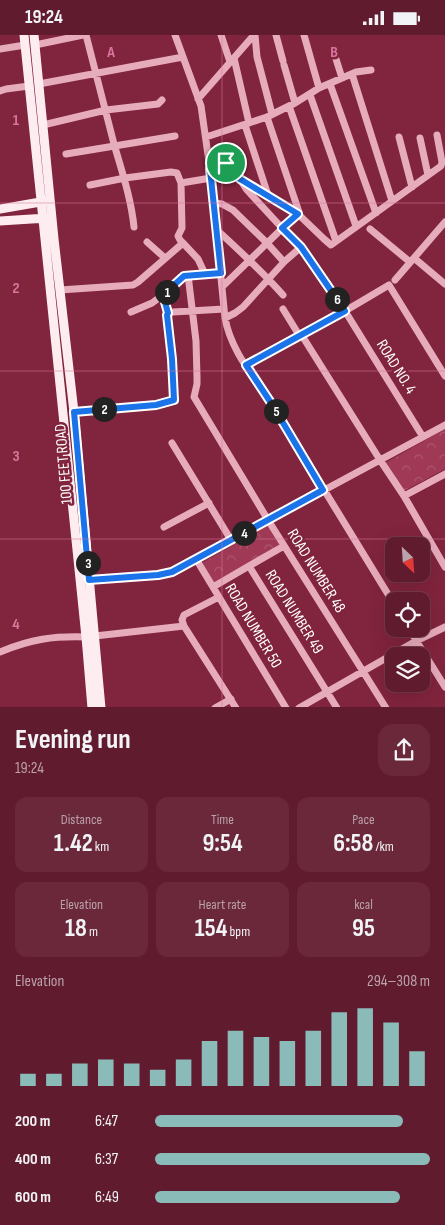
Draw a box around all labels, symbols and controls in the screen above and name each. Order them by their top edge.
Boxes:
text: 19:24 [25,6,63,29]
text: A [106,43,115,62]
text: B [330,43,338,62]
text: 1 [13,111,20,130]
pin [205,142,247,184]
icon: arrive [212,149,240,177]
text: 2 [12,279,20,298]
pin: 1 [154,279,180,305]
text: 1 [165,284,170,301]
pin: 6 [324,287,350,311]
text: 6 [334,291,341,308]
street label: ROAD NO. 4 [372,336,420,398]
pin: 2 [92,397,116,421]
pin: 5 [264,399,288,423]
text: 2 [101,401,108,418]
text: 5 [273,403,280,420]
street label: 100 FEET ROAD [51,423,77,505]
text: 3 [12,447,20,466]
pin: 4 [232,521,256,545]
text: 4 [241,525,248,542]
street label: ROAD NUMBER 48 [283,526,349,616]
north arrow [385,537,430,583]
map controls [385,537,430,692]
pin: 3 [76,551,100,575]
text: 3 [85,555,92,572]
street label: ROAD NUMBER 49 [261,567,327,657]
street label: ROAD NUMBER 50 [220,580,286,672]
button: locate [385,592,430,637]
text: 4 [12,615,20,634]
button: layers [385,647,430,692]
text: Evening run [15,723,131,756]
button: share [378,724,430,776]
text: 19:24 [15,759,44,778]
text: Distance [61,811,102,828]
text: Time [211,811,234,828]
text: Pace [352,811,375,828]
text: 1.42 [54,828,93,859]
text: 9:54 [202,828,243,859]
text: 6:58 [333,828,373,859]
text: km [93,838,109,855]
text: /km [373,838,394,855]
text: Elevation [60,896,103,913]
text: Heart rate [199,896,246,913]
text: kcal [354,896,373,913]
text: 18 [65,913,87,944]
text: 154 [195,913,227,944]
text: 95 [352,913,375,944]
text: m [87,923,98,940]
text: bpm [227,923,250,940]
text: Elevation [15,972,64,991]
text: 294–308 m [367,972,430,991]
text: 200 m [15,1112,50,1131]
text: 6:47 [95,1112,118,1131]
text: 400 m [15,1150,51,1169]
text: 6:37 [95,1150,118,1169]
text: 600 m [15,1188,51,1207]
text: 6:49 [95,1188,119,1207]

